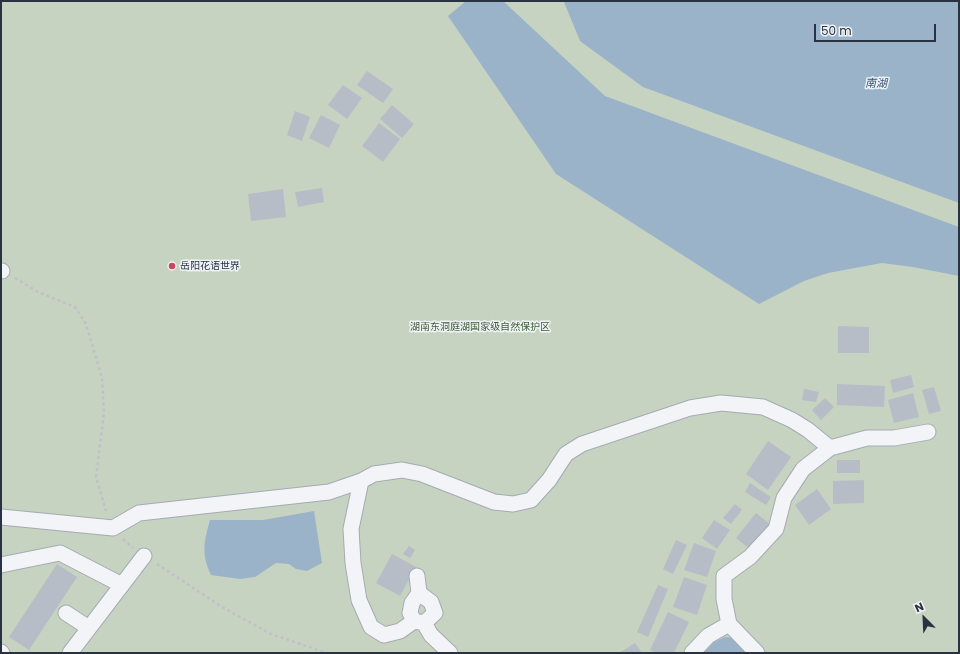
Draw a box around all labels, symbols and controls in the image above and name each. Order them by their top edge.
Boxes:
scale bar [816,16,938,42]
text: 50 m [821,22,852,39]
water label: 南湖 [865,77,887,91]
place label: 岳阳花语世界 [180,260,240,272]
marker: 岳阳花语世界 [167,261,177,271]
park label: 湖南东洞庭湖国家级自然保护区 [410,321,550,333]
north arrow [904,598,944,638]
text: N [912,598,926,616]

